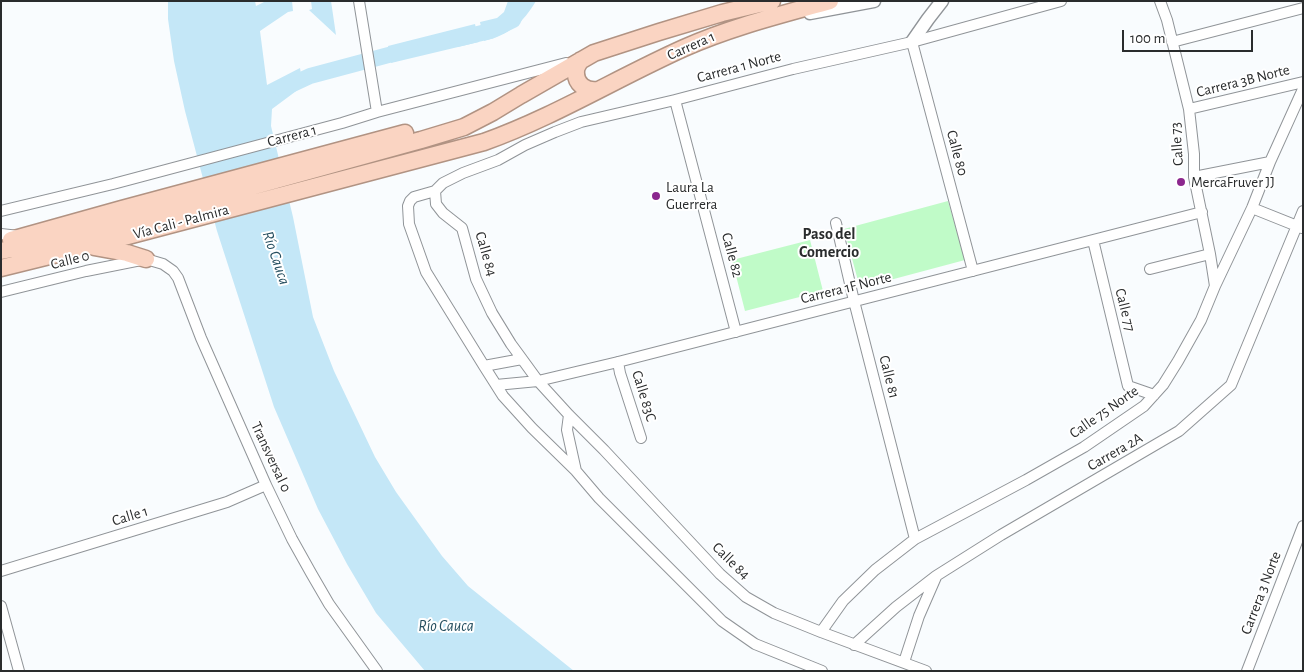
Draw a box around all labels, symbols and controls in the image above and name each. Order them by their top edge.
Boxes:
scale bar [1124,20,1255,52]
street label: Carrera 1 [664,28,718,64]
text: 100 m [1130,31,1165,46]
street label: Carrera 1 Norte [695,47,783,87]
street label: Carrera 3B Norte [1195,61,1291,101]
street label: Carrera 1 [265,121,319,151]
street label: Calle 73 [1166,121,1188,167]
street label: Calle 80 [942,128,972,178]
place label: MercaFruver JJ [1191,173,1275,191]
marker: MercaFruver JJ [1175,176,1187,188]
place label: Laura La Guerrera [666,178,717,213]
marker: Laura La Guerrera [650,190,662,202]
street label: Vía Cali - Palmira [131,201,231,243]
district label: Paso del Comercio [799,224,859,262]
water label: Río Cauca [258,229,294,287]
street label: Calle 84 [471,229,501,279]
street label: Calle 82 [717,231,747,279]
street label: Calle 0 [49,246,91,274]
street label: Carrera 1F Norte [799,268,893,308]
street label: Calle 77 [1111,286,1139,334]
street label: Calle 81 [875,354,903,400]
street label: Calle 83C [628,368,660,424]
street label: Calle 75 Norte [1066,382,1142,442]
street label: Transversal 0 [247,419,295,495]
street label: Carrera 2A [1084,429,1146,475]
street label: Calle 1 [110,502,150,530]
street label: Calle 84 [708,539,754,583]
street label: Carrera 3 Norte [1237,549,1285,637]
water label: Río Cauca [418,616,474,636]

